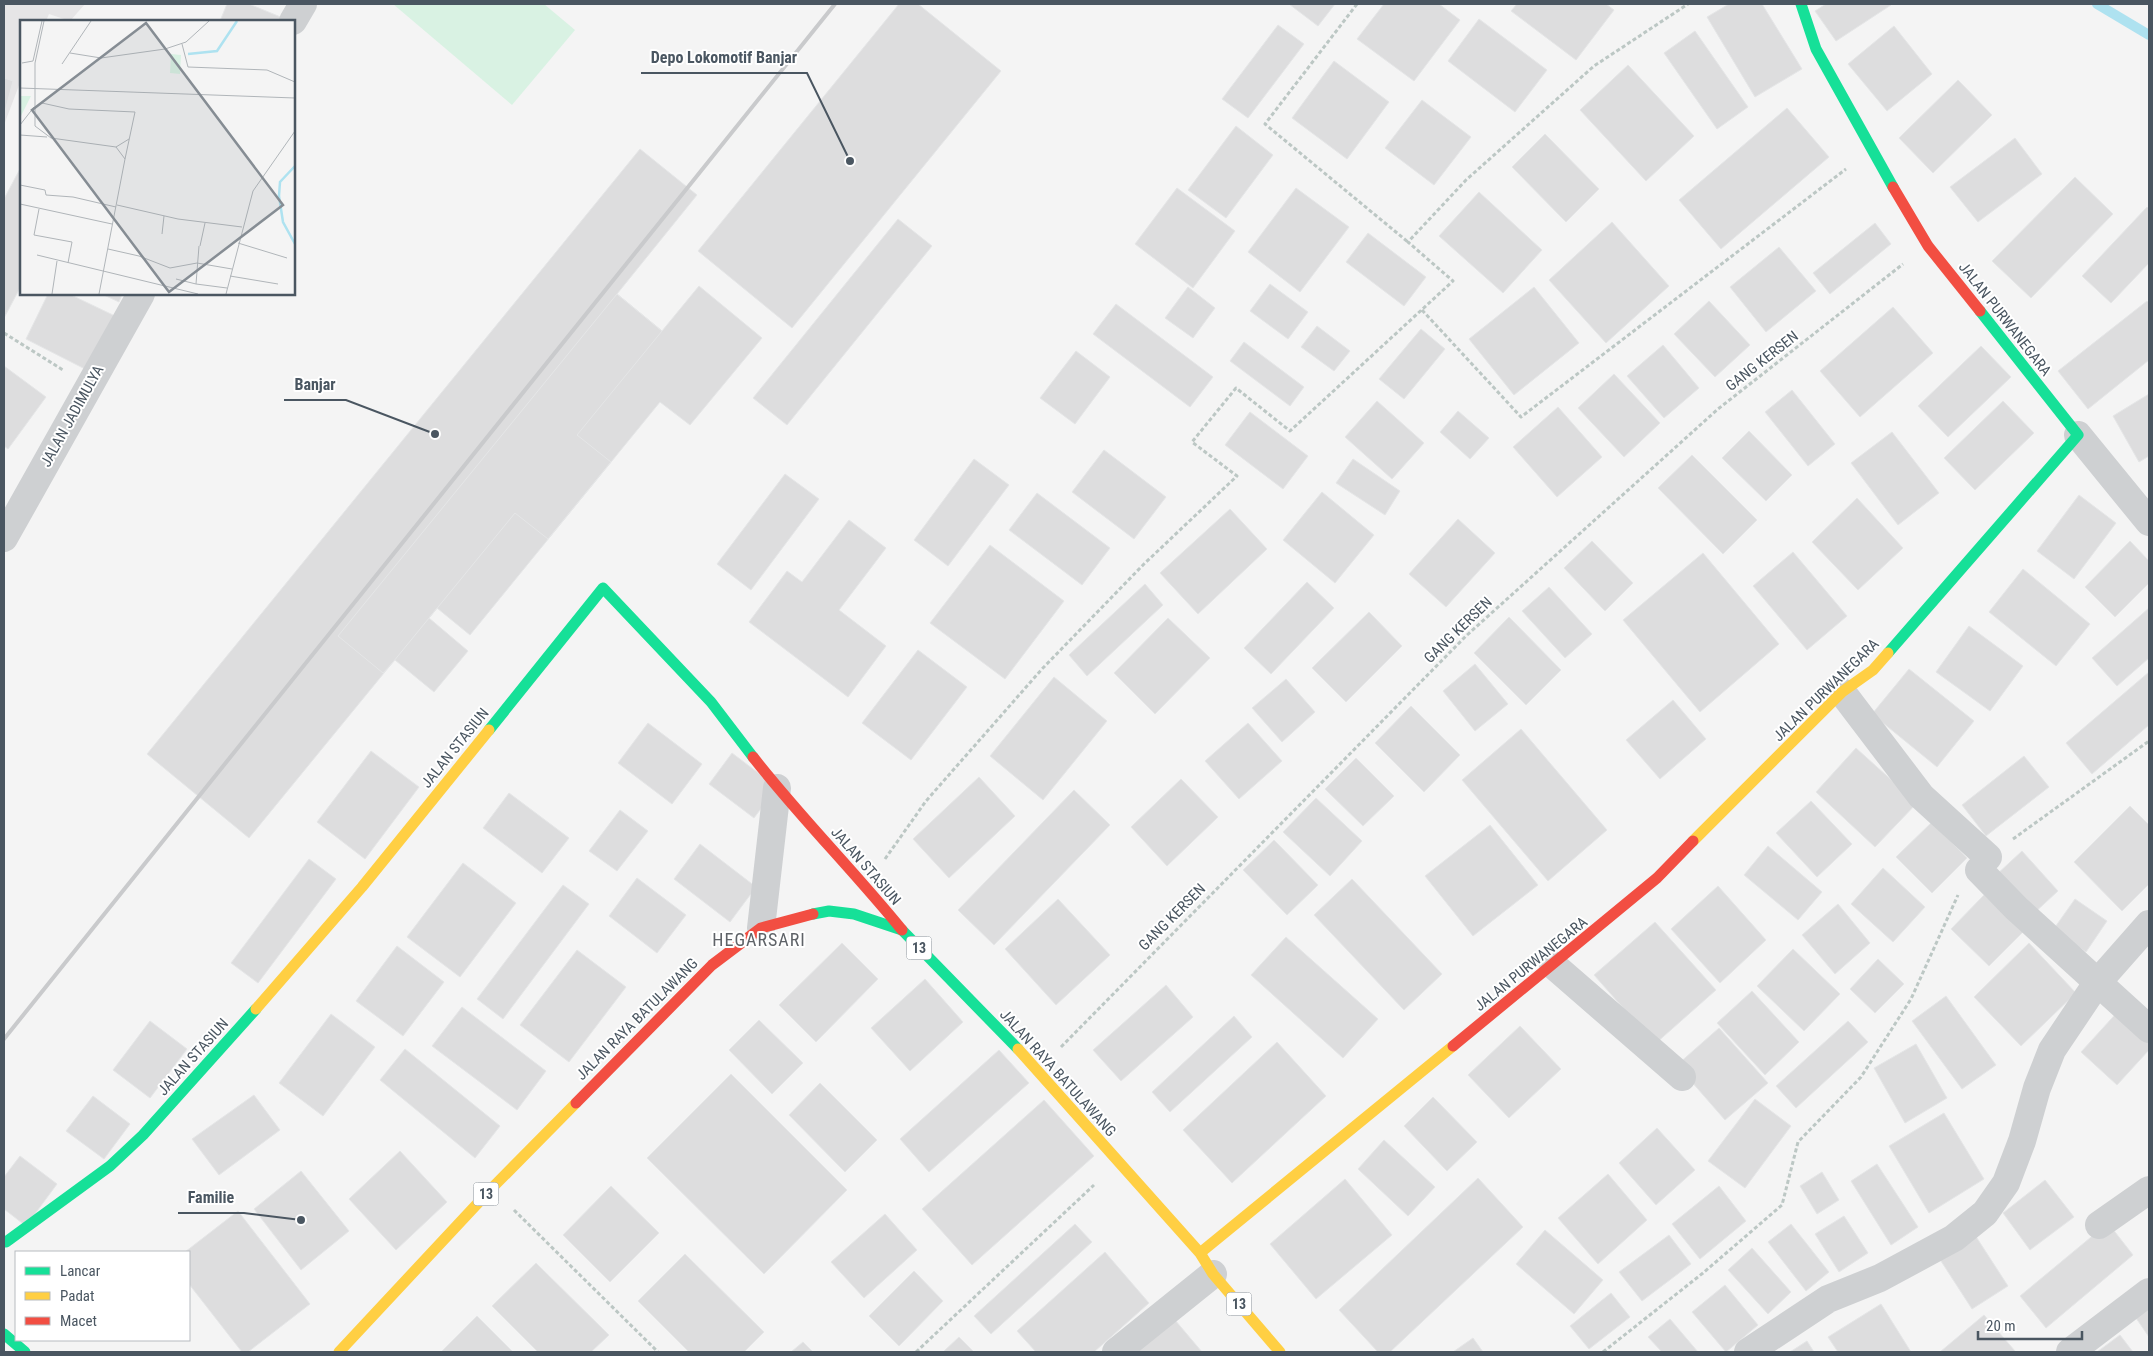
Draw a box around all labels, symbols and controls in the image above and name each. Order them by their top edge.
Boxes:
inset map [20,20,295,295]
callout: Depo Lokomotif Banjar [641,42,807,73]
text: Depo Lokomotif Banjar [651,48,797,67]
street label: JALAN PURWANEGARA [1955,258,2055,380]
street label: GANG KERSEN [1722,327,1802,395]
street label: JALAN JADIMULYA [37,362,108,470]
callout: Banjar [284,369,346,400]
text: Banjar [294,375,336,394]
street label: GANG KERSEN [1420,593,1496,667]
street label: JALAN PURWANEGARA [1769,635,1883,745]
street label: JALAN STASIUN [417,705,493,791]
street label: JALAN STASIUN [827,823,905,909]
street label: GANG KERSEN [1135,880,1209,954]
street label: JALAN PURWANEGARA [1471,913,1591,1015]
district label: HEGARSARI [712,929,806,950]
road number: 13 [906,936,932,960]
street label: JALAN RAYA BATULAWANG [572,954,702,1084]
street label: JALAN RAYA BATULAWANG [996,1006,1120,1140]
street label: JALAN STASIUN [154,1015,232,1099]
callout: Familie [178,1182,244,1213]
road number: 13 [474,1182,498,1206]
text: Familie [188,1188,235,1207]
legend [15,1251,190,1341]
text: Lancar [60,1262,101,1280]
text: Padat [60,1287,94,1305]
road number: 13 [1226,1292,1252,1316]
scale bar [1978,1308,2082,1340]
text: Macet [60,1312,97,1330]
text: 20 m [1986,1317,2016,1335]

